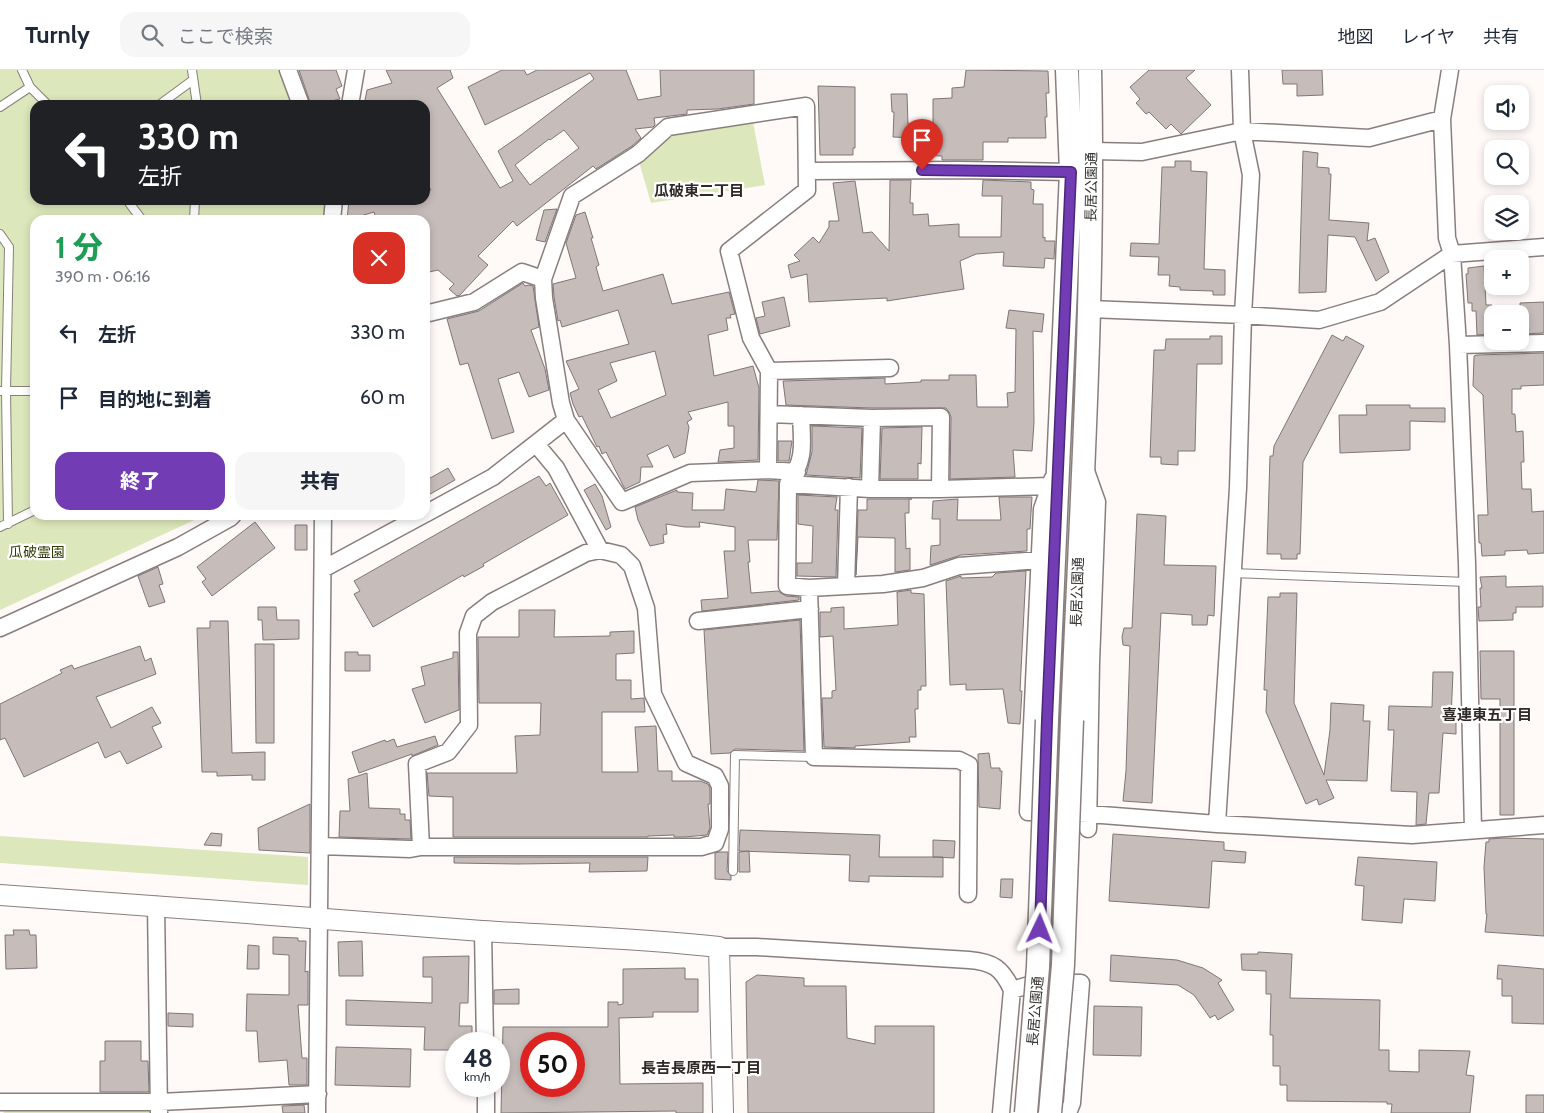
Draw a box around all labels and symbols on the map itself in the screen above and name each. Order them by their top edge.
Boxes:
pin [901,119,943,170]
street label: 長居公園通 [1081,152,1101,222]
district label: 瓜破東二丁目 [654,182,744,200]
park label: 瓜破霊園 [9,543,65,561]
street label: 長居公園通 [1067,557,1087,627]
district label: 喜連東五丁目 [1442,706,1532,724]
position arrow [1013,902,1065,954]
street label: 長居公園通 [1023,975,1047,1047]
speed limit sign: 50 [520,1032,585,1097]
district label: 長吉長原西一丁目 [641,1059,761,1077]

